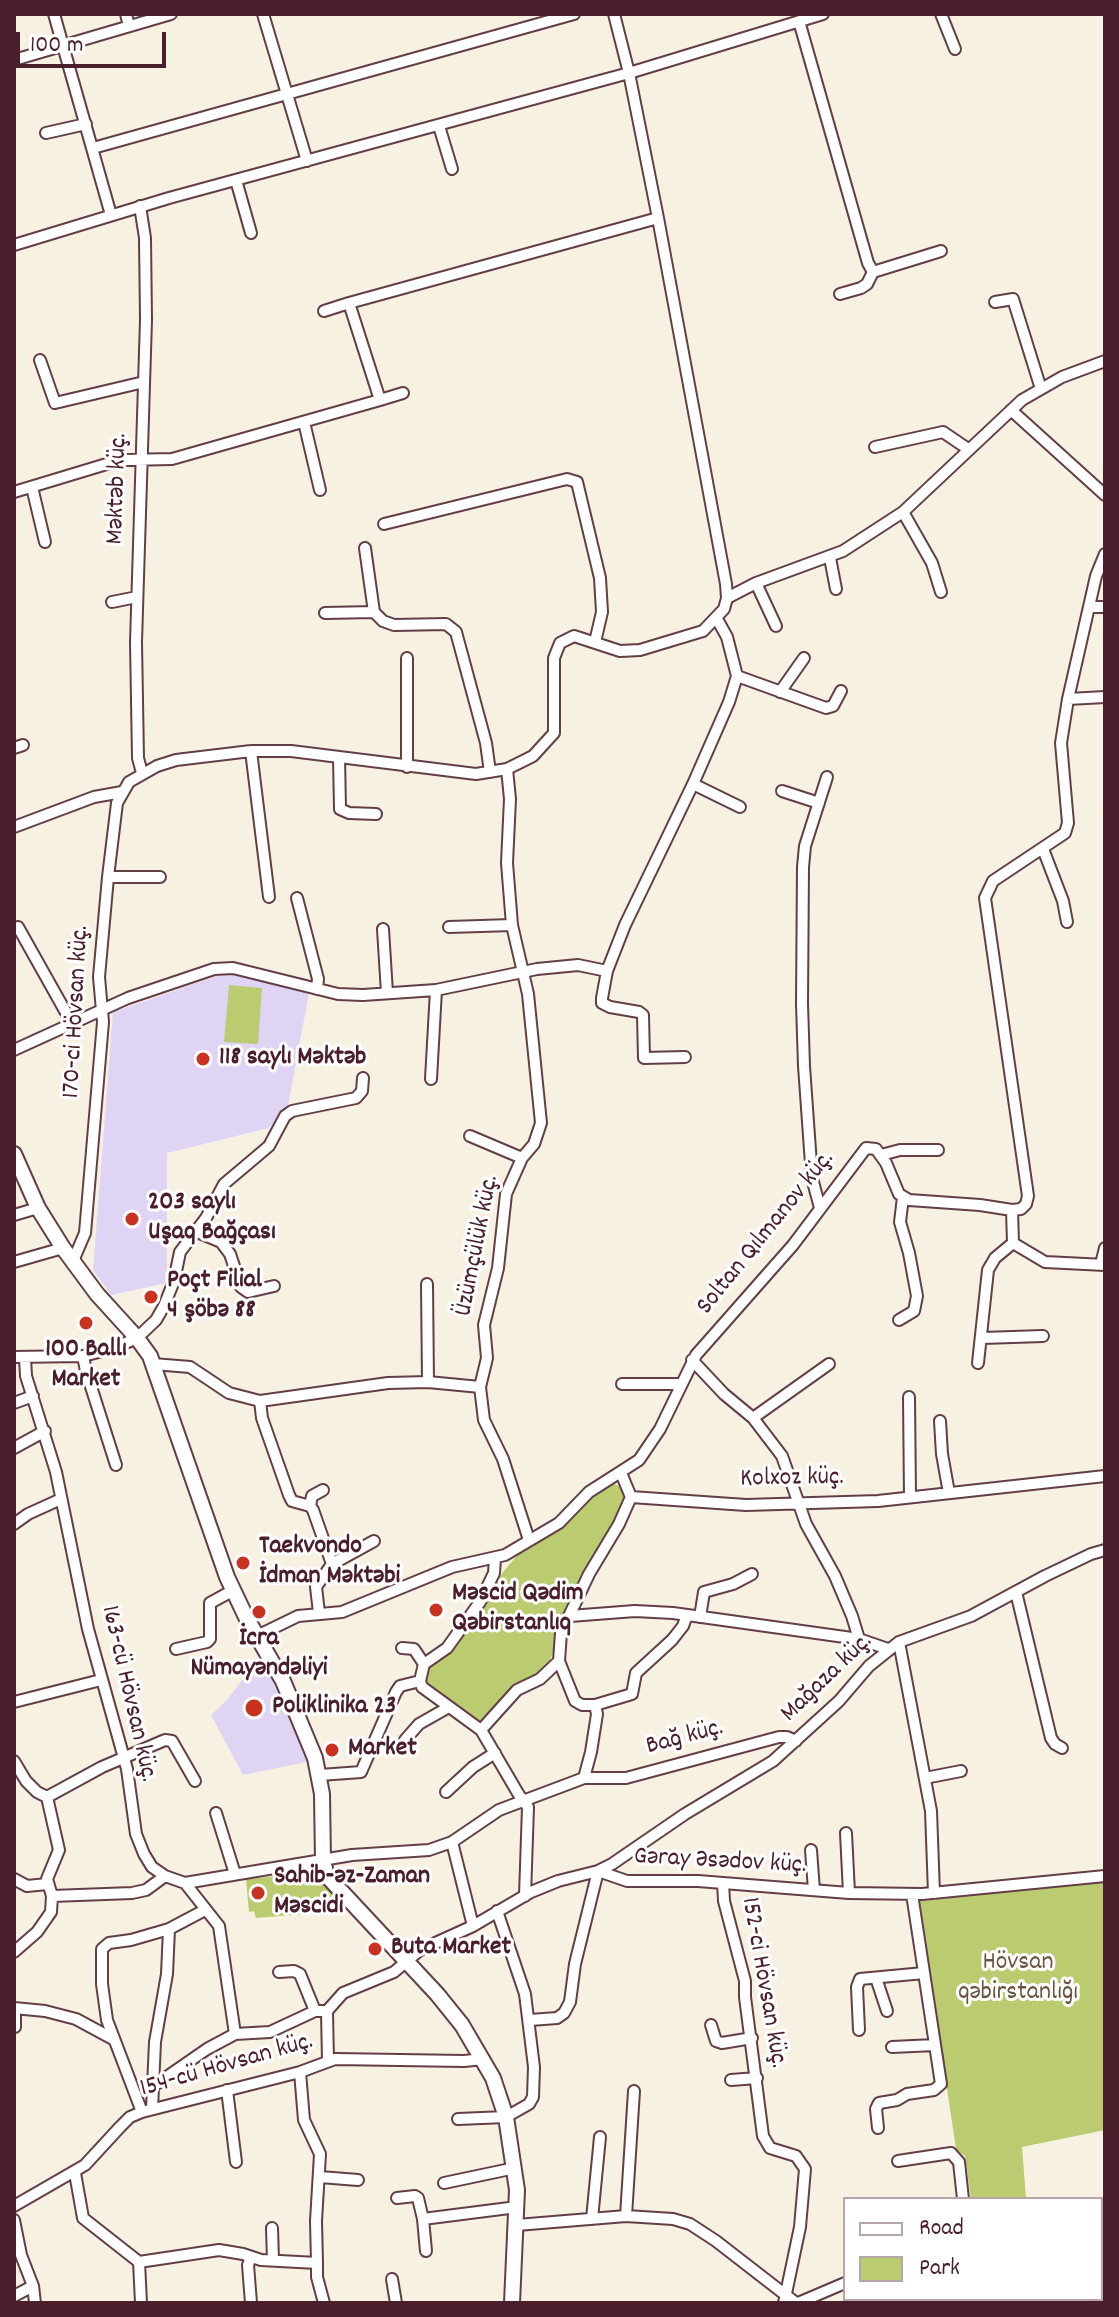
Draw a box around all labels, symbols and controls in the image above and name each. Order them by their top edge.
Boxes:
scale bar [20,16,170,66]
text: 100 m [30,29,83,63]
street label: Məktəb küç. [101,433,137,545]
street label: 170-ci Hövsan küç. [58,925,98,1099]
place label: 118 saylı Məktəb [219,1043,366,1075]
marker: 118 saylı Məktəb [194,1050,212,1068]
street label: Soltan Qılmanov küç. [691,1146,843,1322]
street label: Üzümçülük küç. [450,1173,508,1319]
place label: 203 saylı Uşaq Bağçası [148,1188,276,1250]
marker: 203 saylı Uşaq Bağçası [123,1210,141,1228]
place label: Poçt Filial 4 şöbə 88 [167,1266,262,1328]
marker: Poçt Filial 4 şöbə 88 [142,1288,160,1306]
marker: 100 Ballı Market [77,1314,95,1332]
place label: 100 Ballı Market [45,1335,127,1396]
street label: Kolxoz küç. [740,1463,844,1497]
place label: Taekvondo İdman Məktəbi [259,1532,400,1594]
marker: Taekvondo İdman Məktəbi [234,1554,252,1572]
place label: Məscid Qədim Qəbirstanlıq [452,1579,584,1640]
marker: Məscid Qədim Qəbirstanlıq [427,1601,445,1619]
street label: 163-cü Hövsan küç. [92,1603,162,1785]
marker: İcra Nümayəndəliyi [250,1603,268,1621]
place label: İcra Nümayəndəliyi [190,1624,328,1686]
street label: Mağaza küç. [776,1628,880,1730]
place label: Poliklinika 23 [272,1692,396,1724]
marker: Poliklinika 23 [243,1697,265,1719]
street label: Bağ küç. [643,1714,727,1764]
place label: Market [348,1734,417,1766]
marker: Market [323,1741,341,1759]
street label: Gəray Əsədov küç. [633,1843,807,1883]
place label: Sahib-əz-Zaman Məscidi [274,1862,430,1924]
marker: Sahib-əz-Zaman Məscidi [249,1884,267,1902]
street label: 152-ci Hövsan küç. [732,1895,792,2071]
place label: Buta Market [391,1933,511,1965]
marker: Buta Market [366,1940,384,1958]
park label: Hövsan qəbirstanlığı [958,1948,1078,2010]
street label: 154-cü Hövsan küç. [137,2027,317,2107]
legend [843,2197,1103,2301]
text: Road [919,2212,964,2246]
text: Park [919,2252,960,2286]

